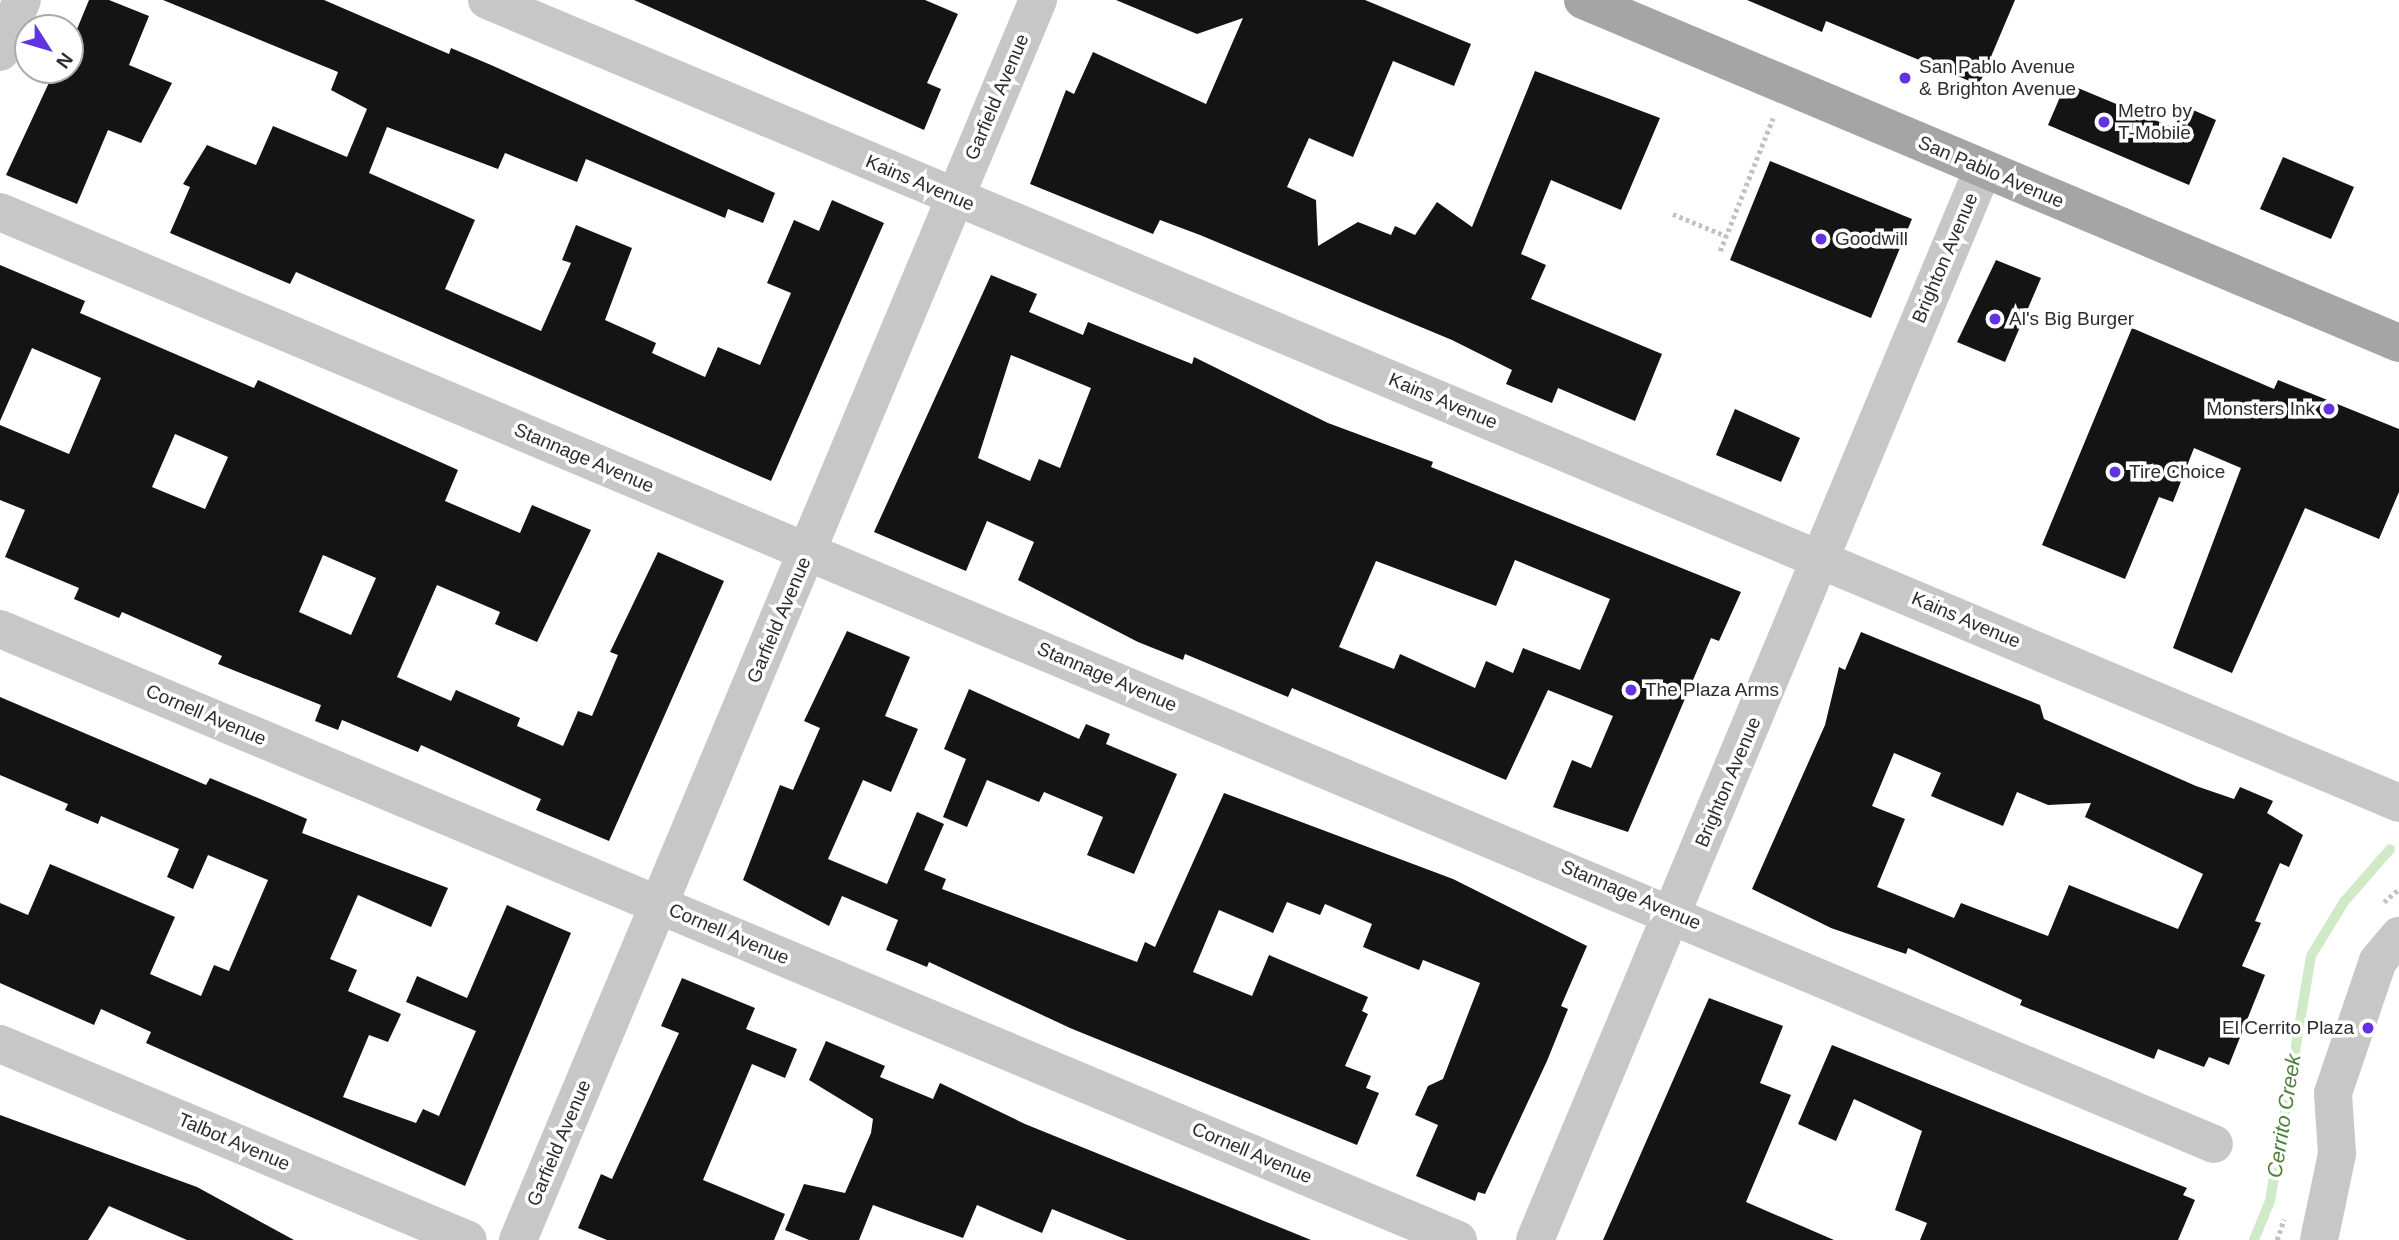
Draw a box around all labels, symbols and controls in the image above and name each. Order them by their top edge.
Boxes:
north arrow [14,14,84,84]
street label: Garfield Avenue [960,30,1034,164]
text: N [52,49,77,73]
place label: San Pablo Avenue & Brighton Avenue [1919,56,2077,100]
marker: San Pablo Avenue & Brighton Avenue [1897,70,1913,86]
place label: Metro by T-Mobile [2118,100,2192,144]
marker: Metro by T-Mobile [2096,114,2112,130]
street label: San Pablo Avenue [1914,131,2068,213]
street label: Kains Avenue [862,150,978,216]
street label: Brighton Avenue [1907,189,1983,327]
place label: Goodwill [1835,228,1908,250]
marker: Goodwill [1813,231,1829,247]
place label: Al's Big Burger [2009,308,2134,330]
marker: Al's Big Burger [1987,311,2003,327]
street label: Kains Avenue [1385,368,1501,434]
place label: Monsters Ink [2206,398,2315,420]
marker: Monsters Ink [2321,401,2337,417]
street label: Stannage Avenue [510,418,658,498]
place label: Tire Choice [2129,461,2225,483]
marker: Tire Choice [2107,464,2123,480]
street label: Garfield Avenue [742,553,816,687]
street label: Kains Avenue [1908,587,2024,653]
street label: Stannage Avenue [1033,637,1181,717]
street label: Cornell Avenue [142,679,270,751]
place label: The Plaza Arms [1645,679,1780,701]
marker: The Plaza Arms [1623,682,1639,698]
street label: Brighton Avenue [1690,713,1766,851]
street label: Stannage Avenue [1557,855,1705,935]
street label: Cornell Avenue [665,898,793,970]
place label: El Cerrito Plaza [2222,1017,2354,1039]
marker: El Cerrito Plaza [2360,1020,2376,1036]
water label: Cerrito Creek [2262,1052,2306,1180]
street label: Garfield Avenue [522,1076,596,1210]
street label: Talbot Avenue [174,1108,294,1176]
street label: Cornell Avenue [1188,1117,1316,1189]

